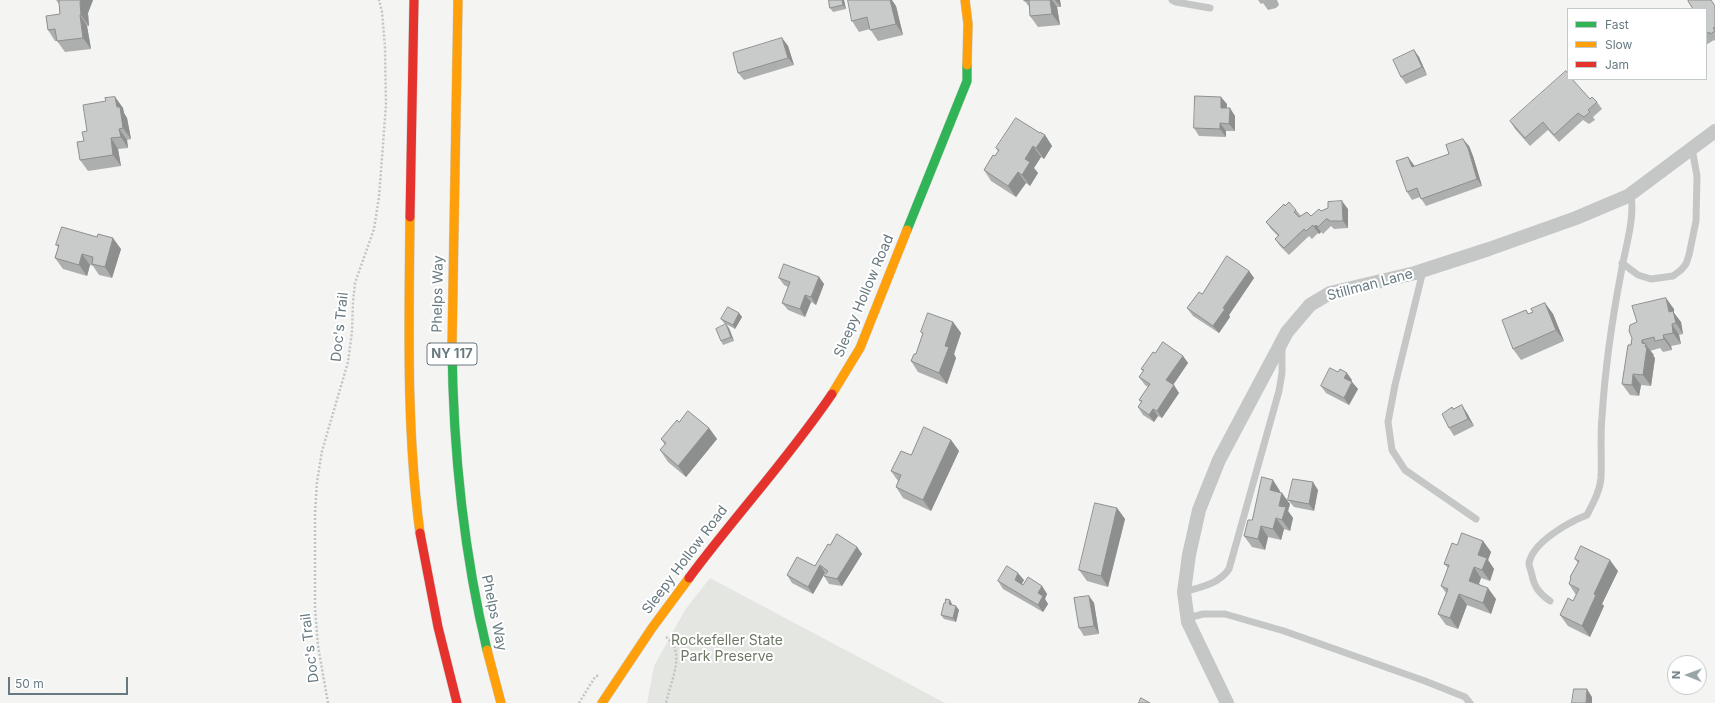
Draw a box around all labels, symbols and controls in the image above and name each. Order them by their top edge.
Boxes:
legend [1567,8,1707,80]
text: Fast [1605,17,1629,32]
text: Slow [1605,37,1632,52]
text: Jam [1605,57,1629,72]
street label: Sleepy Hollow Road [831,232,897,360]
street label: Phelps Way [429,255,447,333]
street label: Stillman Lane [1325,265,1415,305]
street label: Doc's Trail [328,291,352,363]
road number: NY 117 [427,343,477,365]
street label: Sleepy Hollow Road [639,502,731,618]
street label: Phelps Way [478,573,510,653]
street label: Doc's Trail [297,612,323,684]
park label: Rockefeller State Park Preserve [671,633,783,666]
north arrow [1667,655,1707,695]
scale bar [10,669,130,695]
text: N [1669,670,1683,679]
text: 50 m [15,676,44,691]

